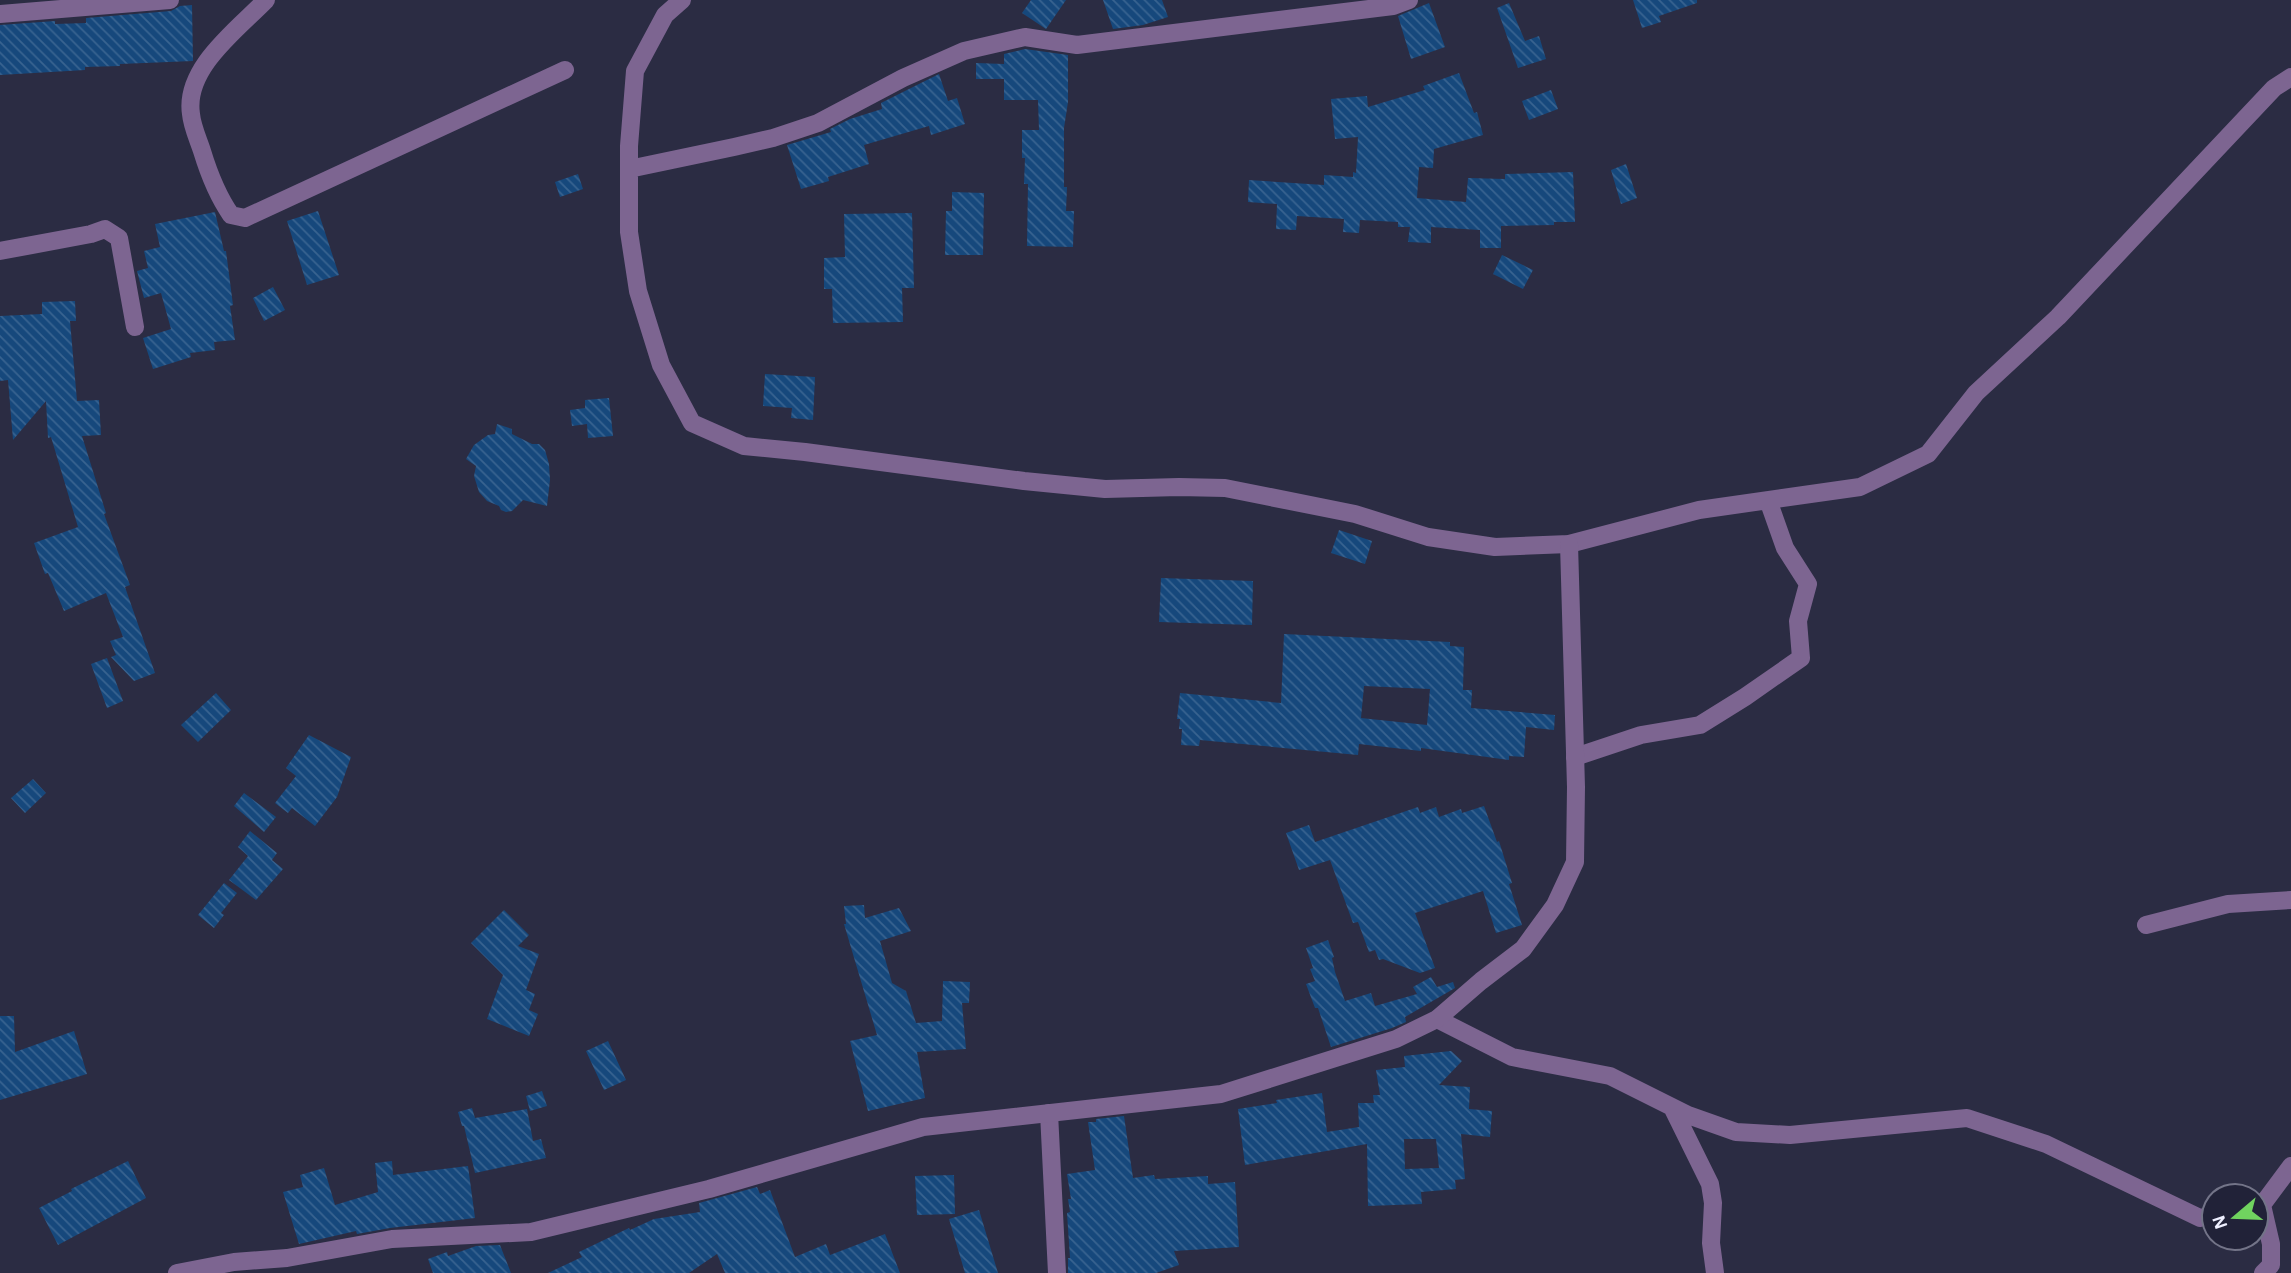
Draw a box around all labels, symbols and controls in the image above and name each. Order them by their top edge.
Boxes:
north arrow [2200,1182,2270,1252]
text: N [2209,1213,2231,1231]

